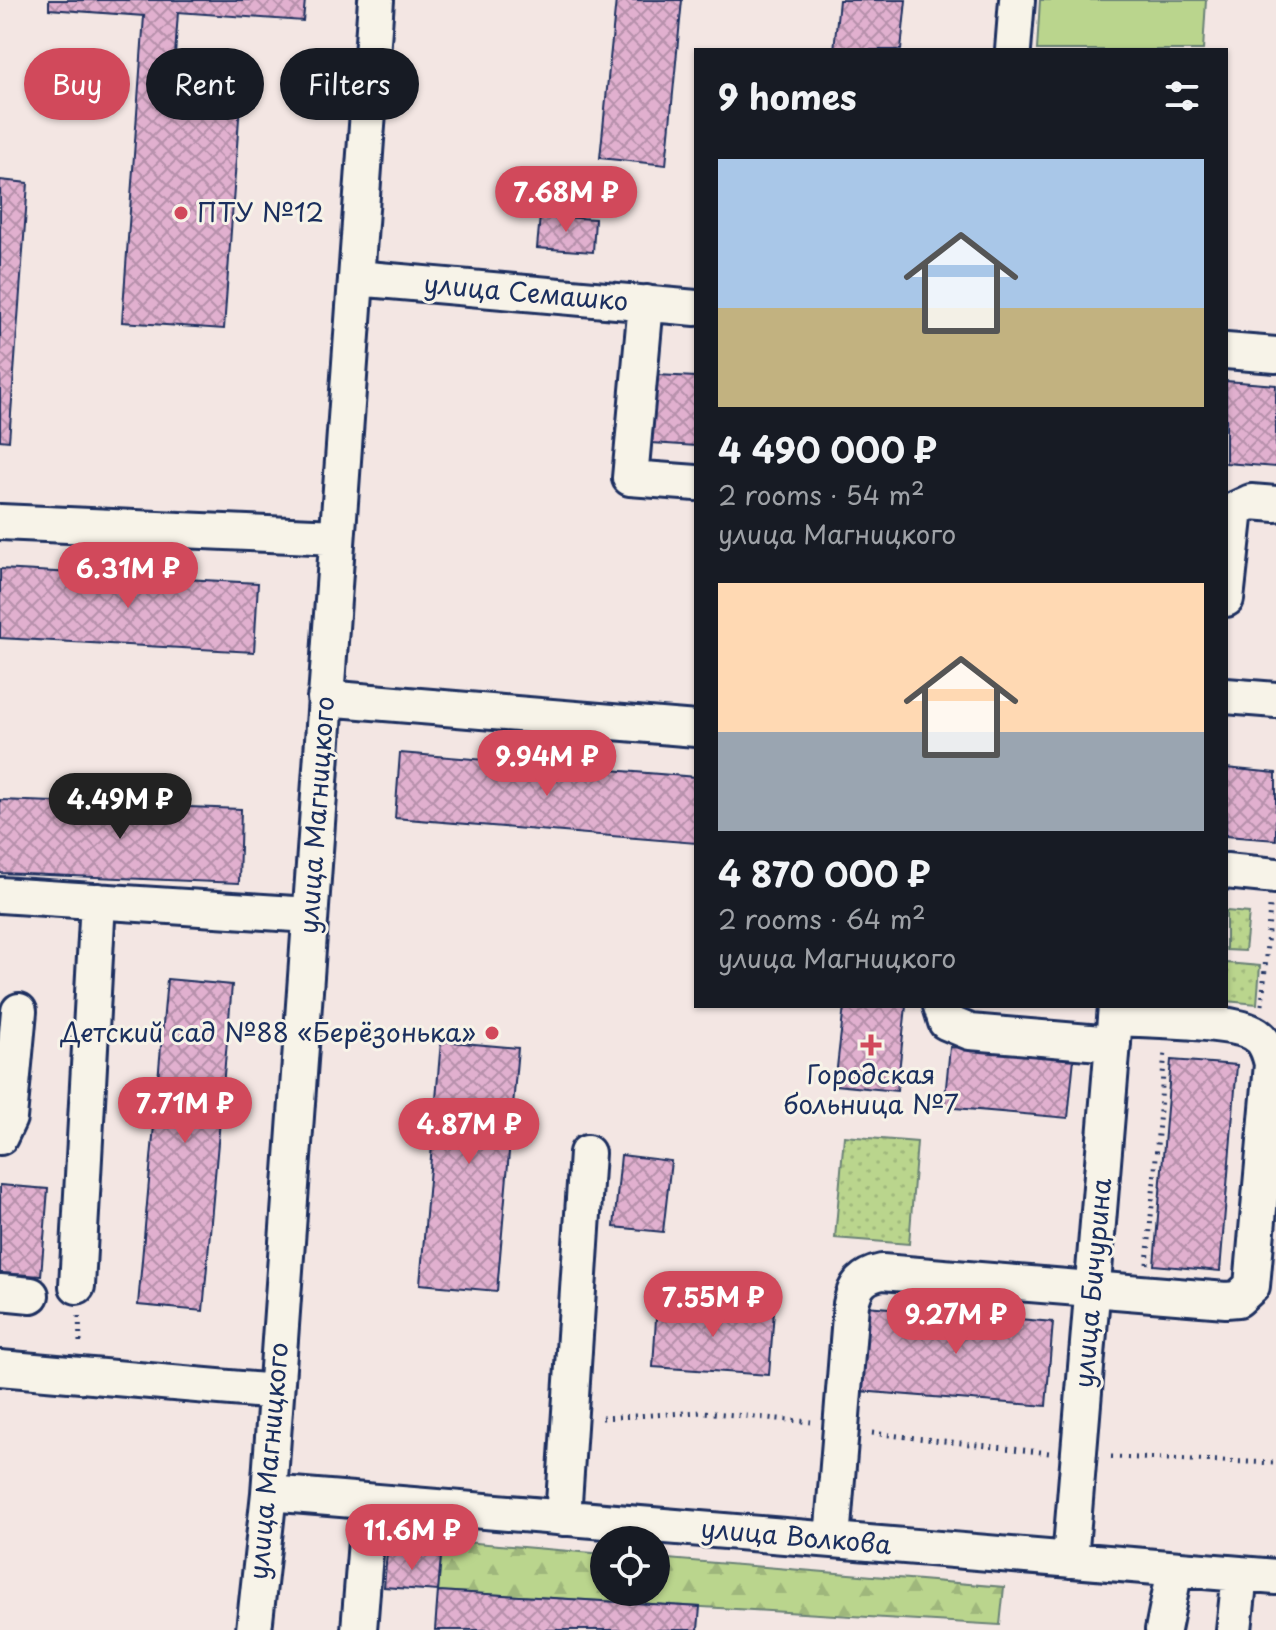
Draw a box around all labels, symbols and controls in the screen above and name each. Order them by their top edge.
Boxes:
chip: Buy [24,48,130,120]
chip: Rent [146,48,264,120]
chip: Filters [280,48,419,120]
text: 9 homes [718,70,857,122]
icon: filters [1160,74,1204,118]
pin: 7.68M ₽ [492,166,640,234]
text: 7.68M ₽ [513,172,619,211]
place label: ПТУ №12 [197,192,324,231]
marker: ПТУ №12 [172,204,190,222]
icon: home [889,211,1033,355]
street label: улица Семашко [422,263,630,320]
text: 4 490 000 ₽ [718,423,937,475]
text: 2 rooms · 54 m² [718,475,925,514]
text: улица Магницкого [718,514,956,553]
pin: 6.31M ₽ [54,542,202,610]
text: 6.31M ₽ [76,548,180,587]
icon: home [889,635,1033,779]
street label: улица Магницкого [288,695,343,935]
pin: 9.94M ₽ [473,730,621,798]
text: 9.94M ₽ [495,736,599,775]
pin: 4.49M ₽ [46,773,194,841]
text: 4.49M ₽ [67,779,173,818]
text: 4 870 000 ₽ [718,847,930,899]
text: 2 rooms · 64 m² [718,899,926,938]
text: улица Магницкого [718,938,956,977]
place label: Детский сад №88 «Берёзонька» [60,1012,476,1051]
marker: Детский сад №88 «Берёзонька» [483,1024,501,1042]
marker: Городская больница №7 [860,1034,882,1056]
place label: Городская больница №7 [783,1054,959,1123]
pin: 7.71M ₽ [111,1077,259,1145]
text: 7.71M ₽ [136,1083,234,1122]
pin: 4.87M ₽ [395,1098,543,1166]
text: 4.87M ₽ [416,1104,522,1143]
street label: улица Бичурина [1063,1176,1120,1390]
pin: 7.55M ₽ [639,1271,787,1339]
text: 7.55M ₽ [662,1277,764,1316]
pin: 9.27M ₽ [882,1288,1030,1356]
text: 9.27M ₽ [905,1294,1007,1333]
street label: улица Магницкого [238,1340,297,1581]
pin: 11.6M ₽ [338,1504,486,1572]
street label: улица Волкова [699,1508,894,1563]
text: 11.6M ₽ [363,1510,461,1549]
map controls [590,1526,670,1606]
button: locate [590,1526,670,1606]

